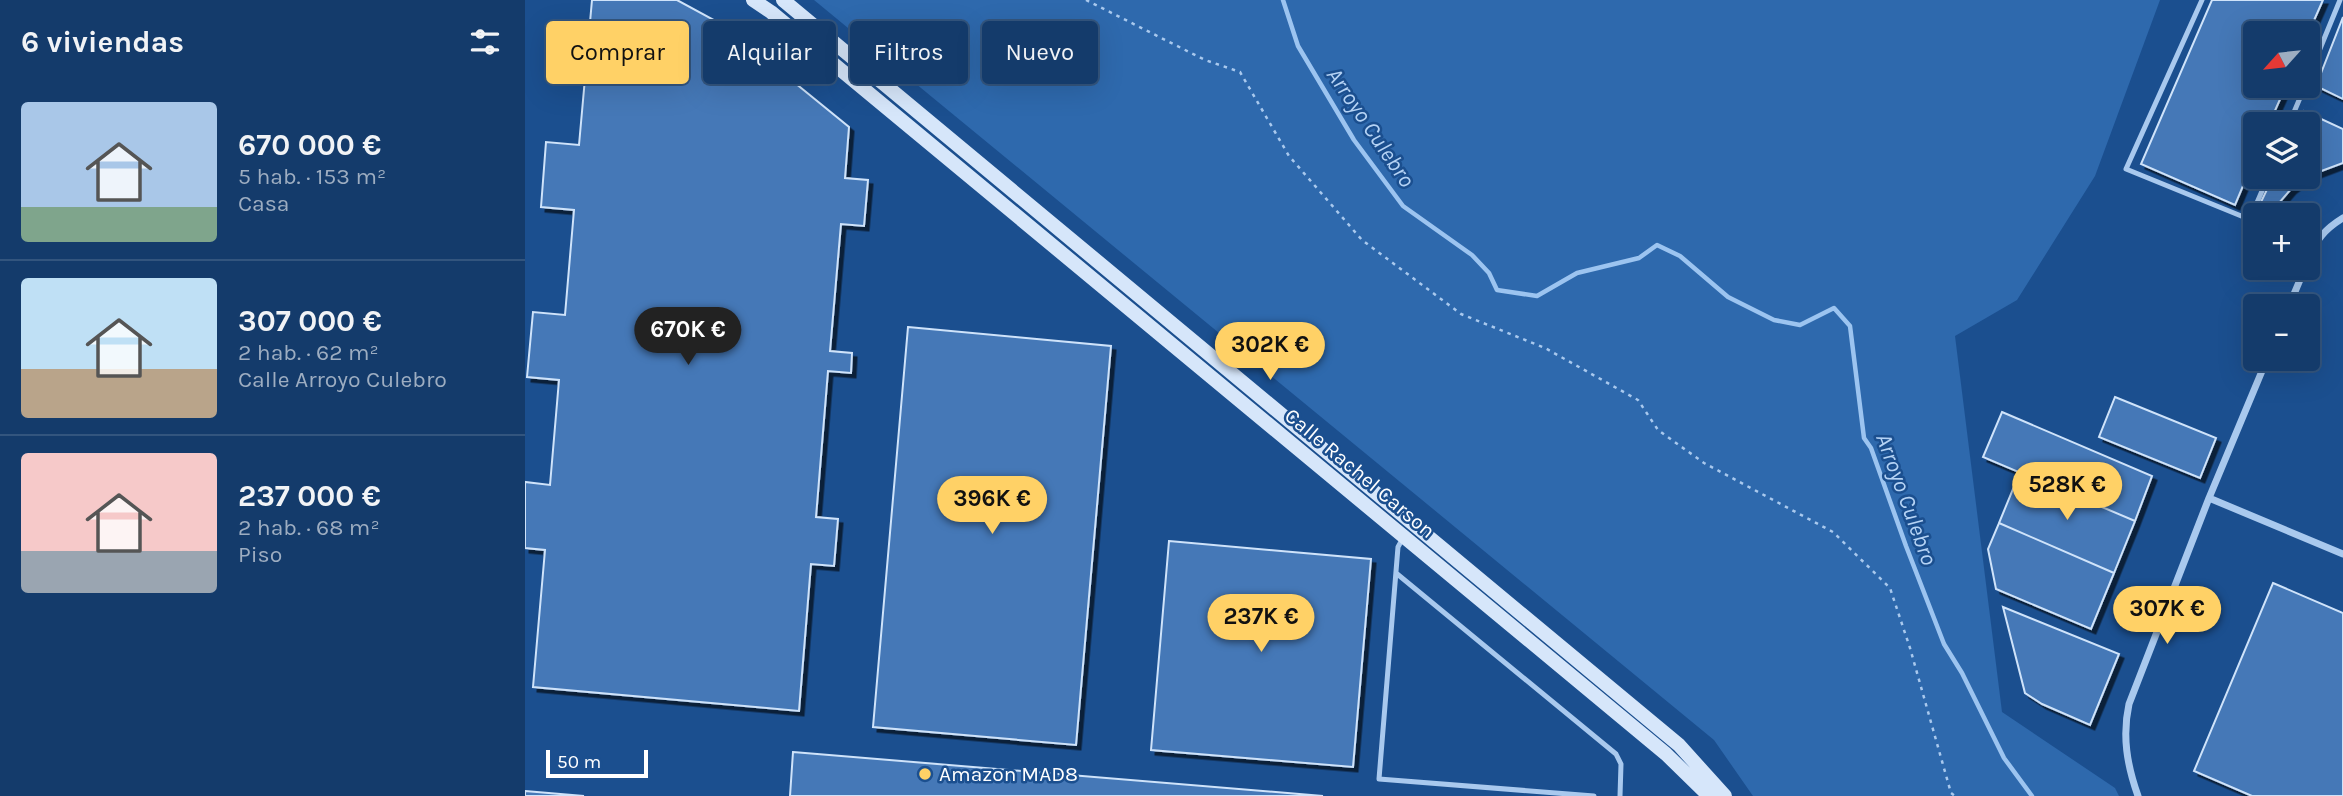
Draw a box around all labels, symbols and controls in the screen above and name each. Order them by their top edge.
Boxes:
chip: Comprar [546,21,689,84]
chip: Alquilar [703,21,836,84]
chip: Filtros [850,21,968,84]
chip: Nuevo [982,21,1098,84]
north arrow [2243,21,2321,98]
map controls [2243,21,2320,371]
icon: filters [466,23,504,61]
text: 6 viviendas [21,24,184,60]
water label: Arroyo Culebro [1321,62,1420,192]
button: layers [2243,112,2320,189]
text: 670 000 € [238,127,381,163]
icon: home [77,130,161,214]
text: 5 hab. · 153 m² [238,163,386,190]
text: Casa [238,190,290,217]
button: + [2243,203,2320,280]
button: − [2243,294,2320,371]
text: 307 000 € [238,303,382,339]
icon: home [77,306,161,390]
pin: 670K € [631,308,745,367]
text: 670K € [650,316,726,343]
pin: 302K € [1213,322,1327,382]
text: 302K € [1231,331,1309,358]
text: 2 hab. · 62 m² [238,339,379,366]
text: Calle Arroyo Culebro [238,366,447,393]
street label: Calle Rachel Carson [1280,403,1440,543]
water label: Arroyo Culebro [1870,430,1943,569]
pin: 528K € [2010,462,2124,522]
text: 528K € [2028,471,2106,498]
pin: 396K € [935,476,1049,536]
text: 237 000 € [238,478,381,514]
icon: home [77,481,161,565]
text: 396K € [953,485,1031,512]
text: 2 hab. · 68 m² [238,514,380,541]
text: Piso [238,541,282,568]
pin: 307K € [2110,586,2224,646]
pin: 237K € [1204,594,1318,654]
text: 307K € [2129,595,2205,622]
text: 237K € [1223,603,1299,630]
scale bar [546,747,647,779]
text: 50 m [557,751,601,773]
place label: Amazon MAD8 [939,762,1078,786]
marker: Amazon MAD8 [917,766,933,782]

